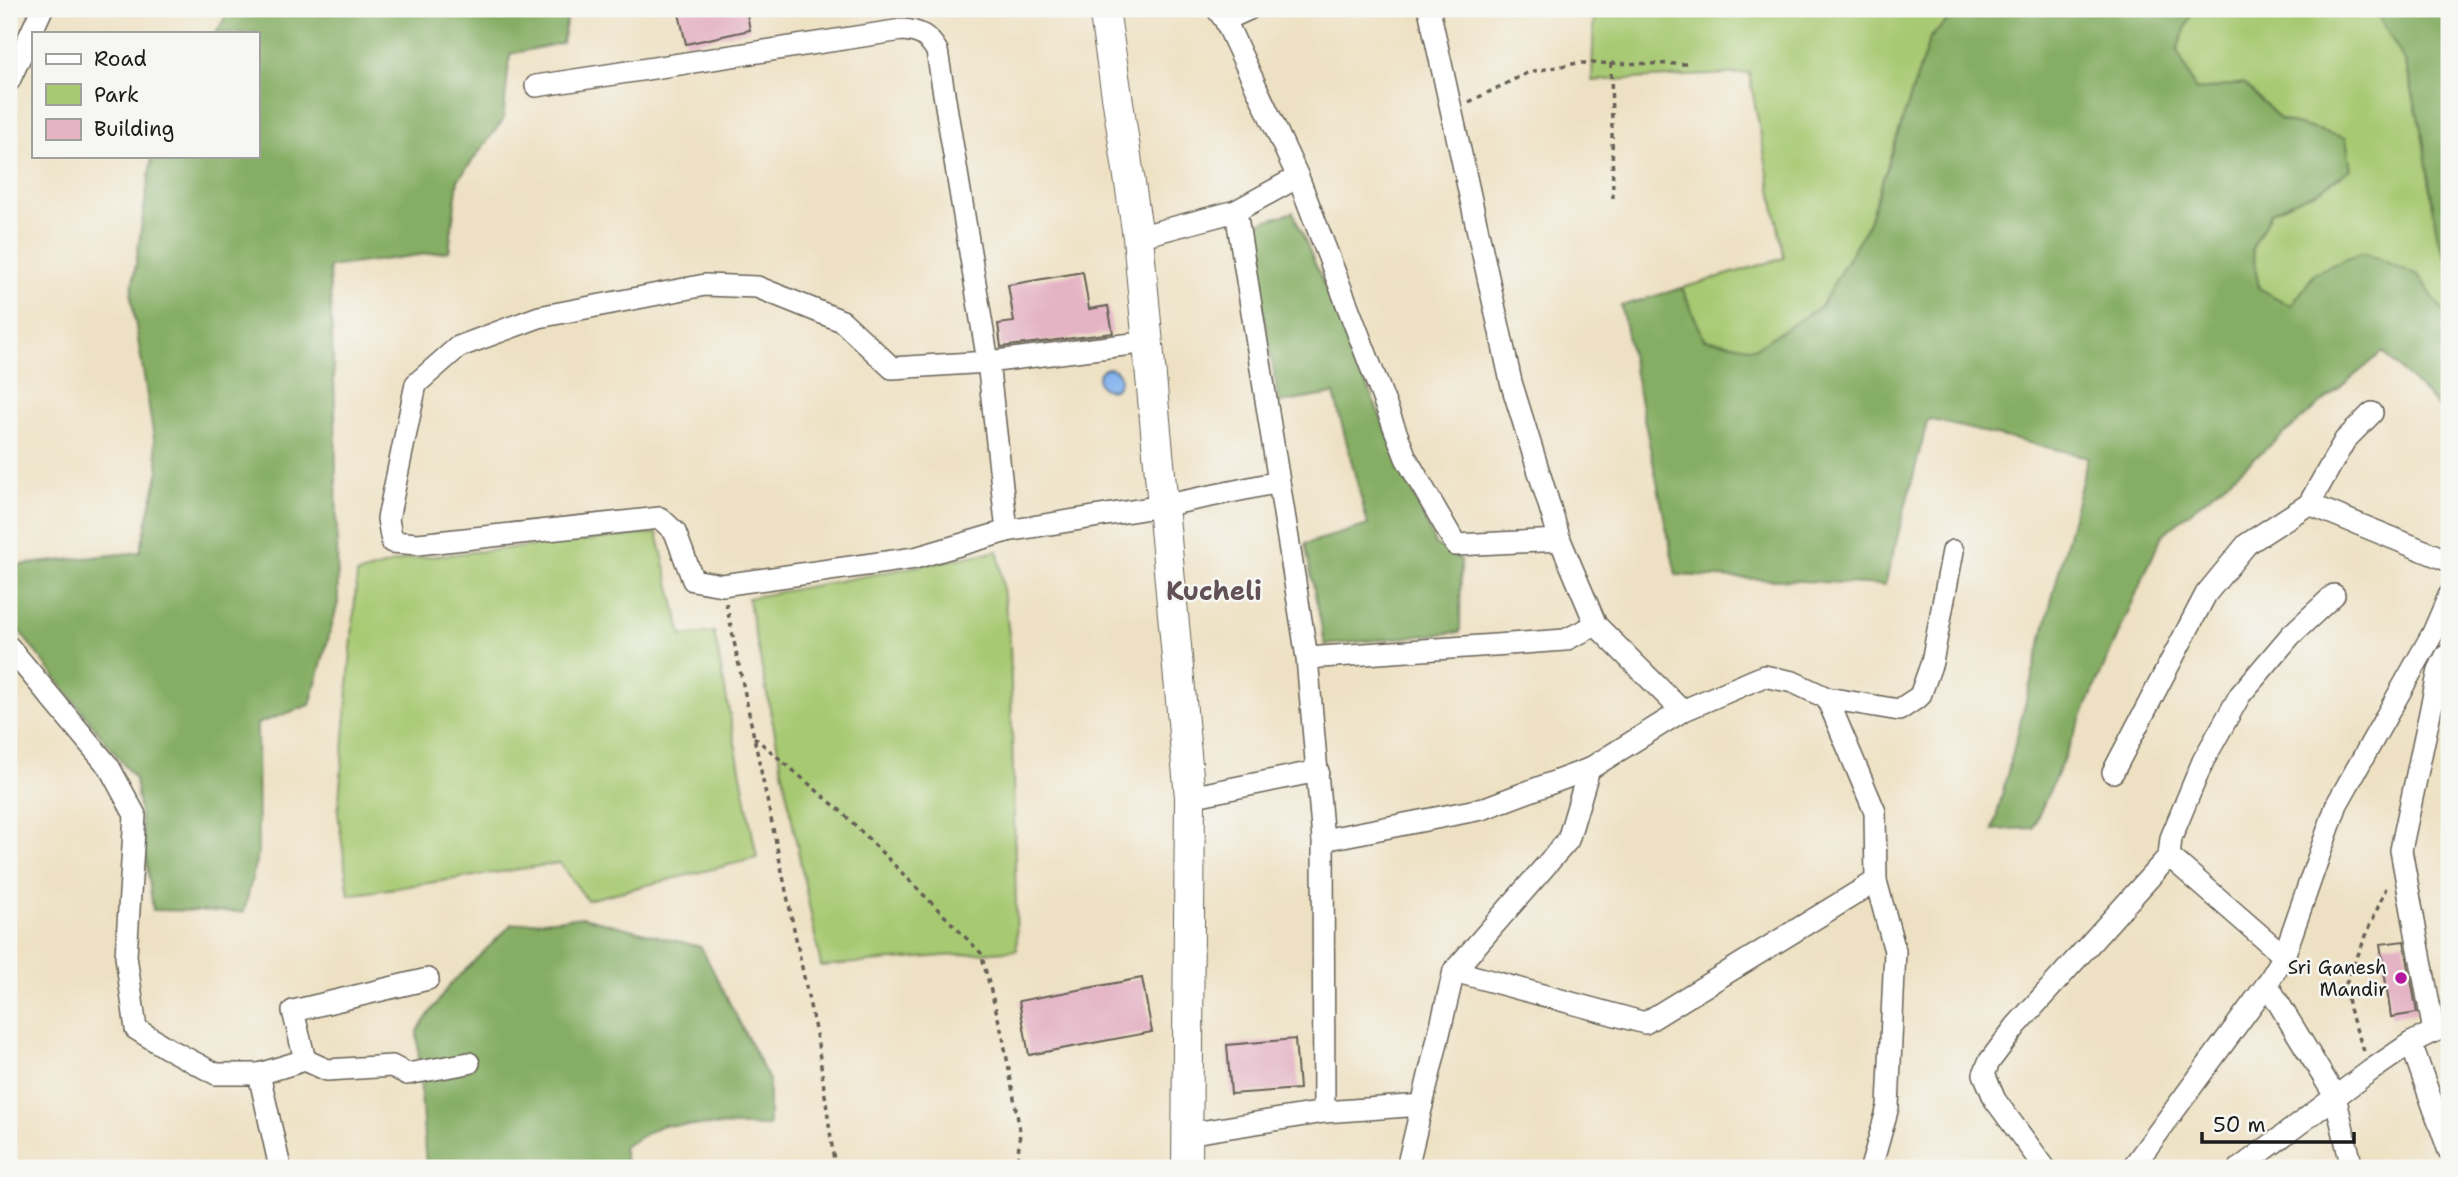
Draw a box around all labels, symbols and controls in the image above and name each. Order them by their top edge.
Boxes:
legend [32,32,259,158]
text: Road [94,45,147,73]
text: Park [94,81,139,109]
text: Building [94,115,174,143]
district label: Kucheli [1166,573,1262,608]
place label: Sri Ganesh Mandir [2288,955,2387,1002]
marker: Sri Ganesh Mandir [2393,970,2409,986]
scale bar [2202,1100,2355,1144]
text: 50 m [2213,1111,2266,1139]

